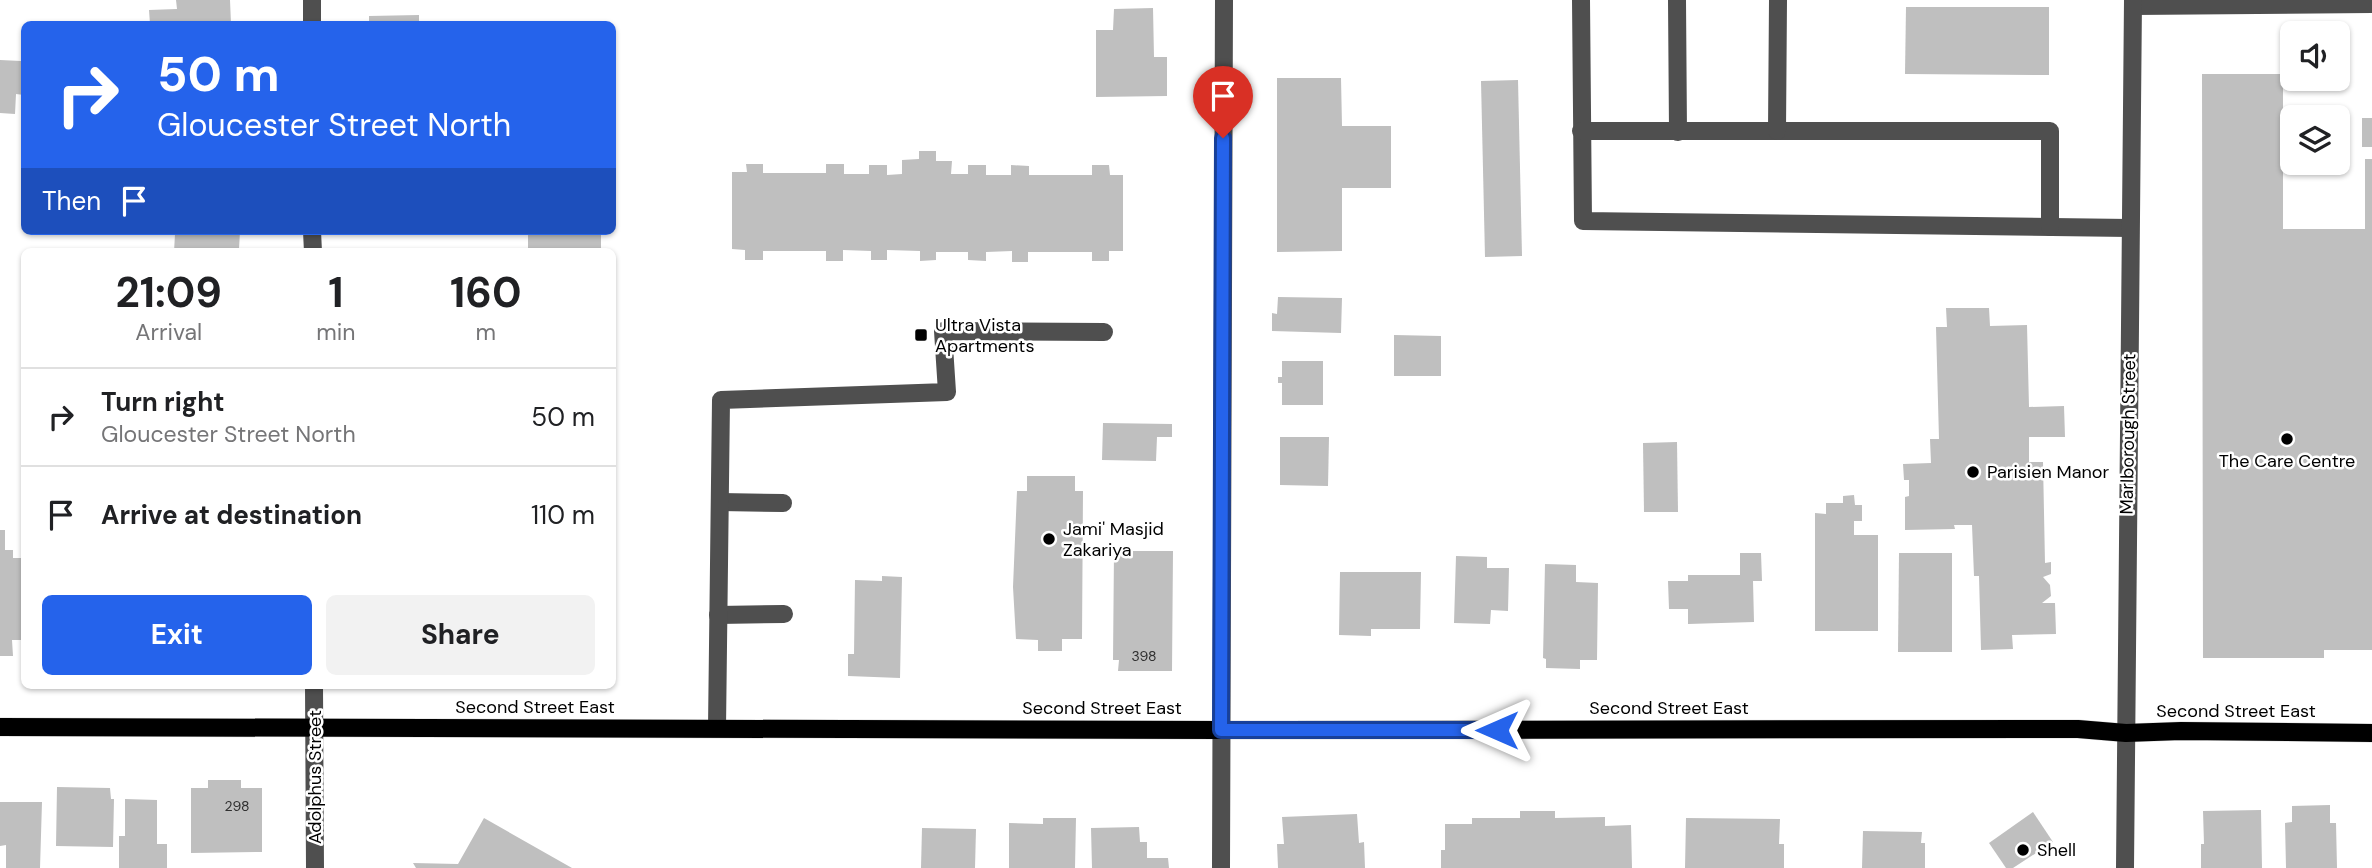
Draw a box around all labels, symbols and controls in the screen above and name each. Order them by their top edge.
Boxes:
map controls [2280,21,2350,175]
button: sound [2280,21,2350,91]
text: 50 m [157,42,280,106]
icon: right [42,49,133,140]
pin [1193,66,1253,138]
icon: arrive [1204,77,1242,115]
text: Gloucester Street North [157,104,511,146]
button: layers [2280,105,2350,175]
icon: arrive [115,182,153,220]
text: Then [42,184,101,218]
text: 21:09 [115,265,222,320]
text: 1 [328,265,344,320]
text: 160 [450,265,522,320]
place label: Ultra Vista Apartments [935,313,1034,358]
text: Arrival [135,317,202,347]
text: min [316,317,356,347]
text: m [476,317,496,347]
marker: Ultra Vista Apartments [913,327,929,343]
street label: Marlborough Street [2115,353,2141,515]
text: Turn right [101,385,225,419]
icon: right [42,398,80,436]
text: 50 m [531,400,595,434]
text: Gloucester Street North [101,419,356,449]
marker: The Care Centre [2279,431,2295,447]
place label: The Care Centre [2219,449,2355,473]
place label: Parisien Manor [1987,460,2109,484]
marker: Parisien Manor [1965,464,1981,480]
icon: arrive [42,496,80,534]
text: Arrive at destination [101,498,362,532]
text: 110 m [531,498,595,532]
place label: Jami' Masjid Zakariya [1063,517,1164,562]
marker: Jami' Masjid Zakariya [1041,531,1057,547]
button: Exit [42,595,312,675]
button: Share [326,595,595,675]
house number: 398 [1132,647,1156,665]
position arrow [1460,693,1534,767]
street label: Second Street East [455,695,615,719]
street label: Second Street East [1022,696,1182,720]
street label: Second Street East [1589,696,1749,720]
street label: Second Street East [2156,699,2316,723]
street label: Adolphus Street [303,710,327,844]
house number: 298 [225,797,250,815]
place label: Shell [2037,838,2076,862]
marker: Shell [2015,842,2031,858]

